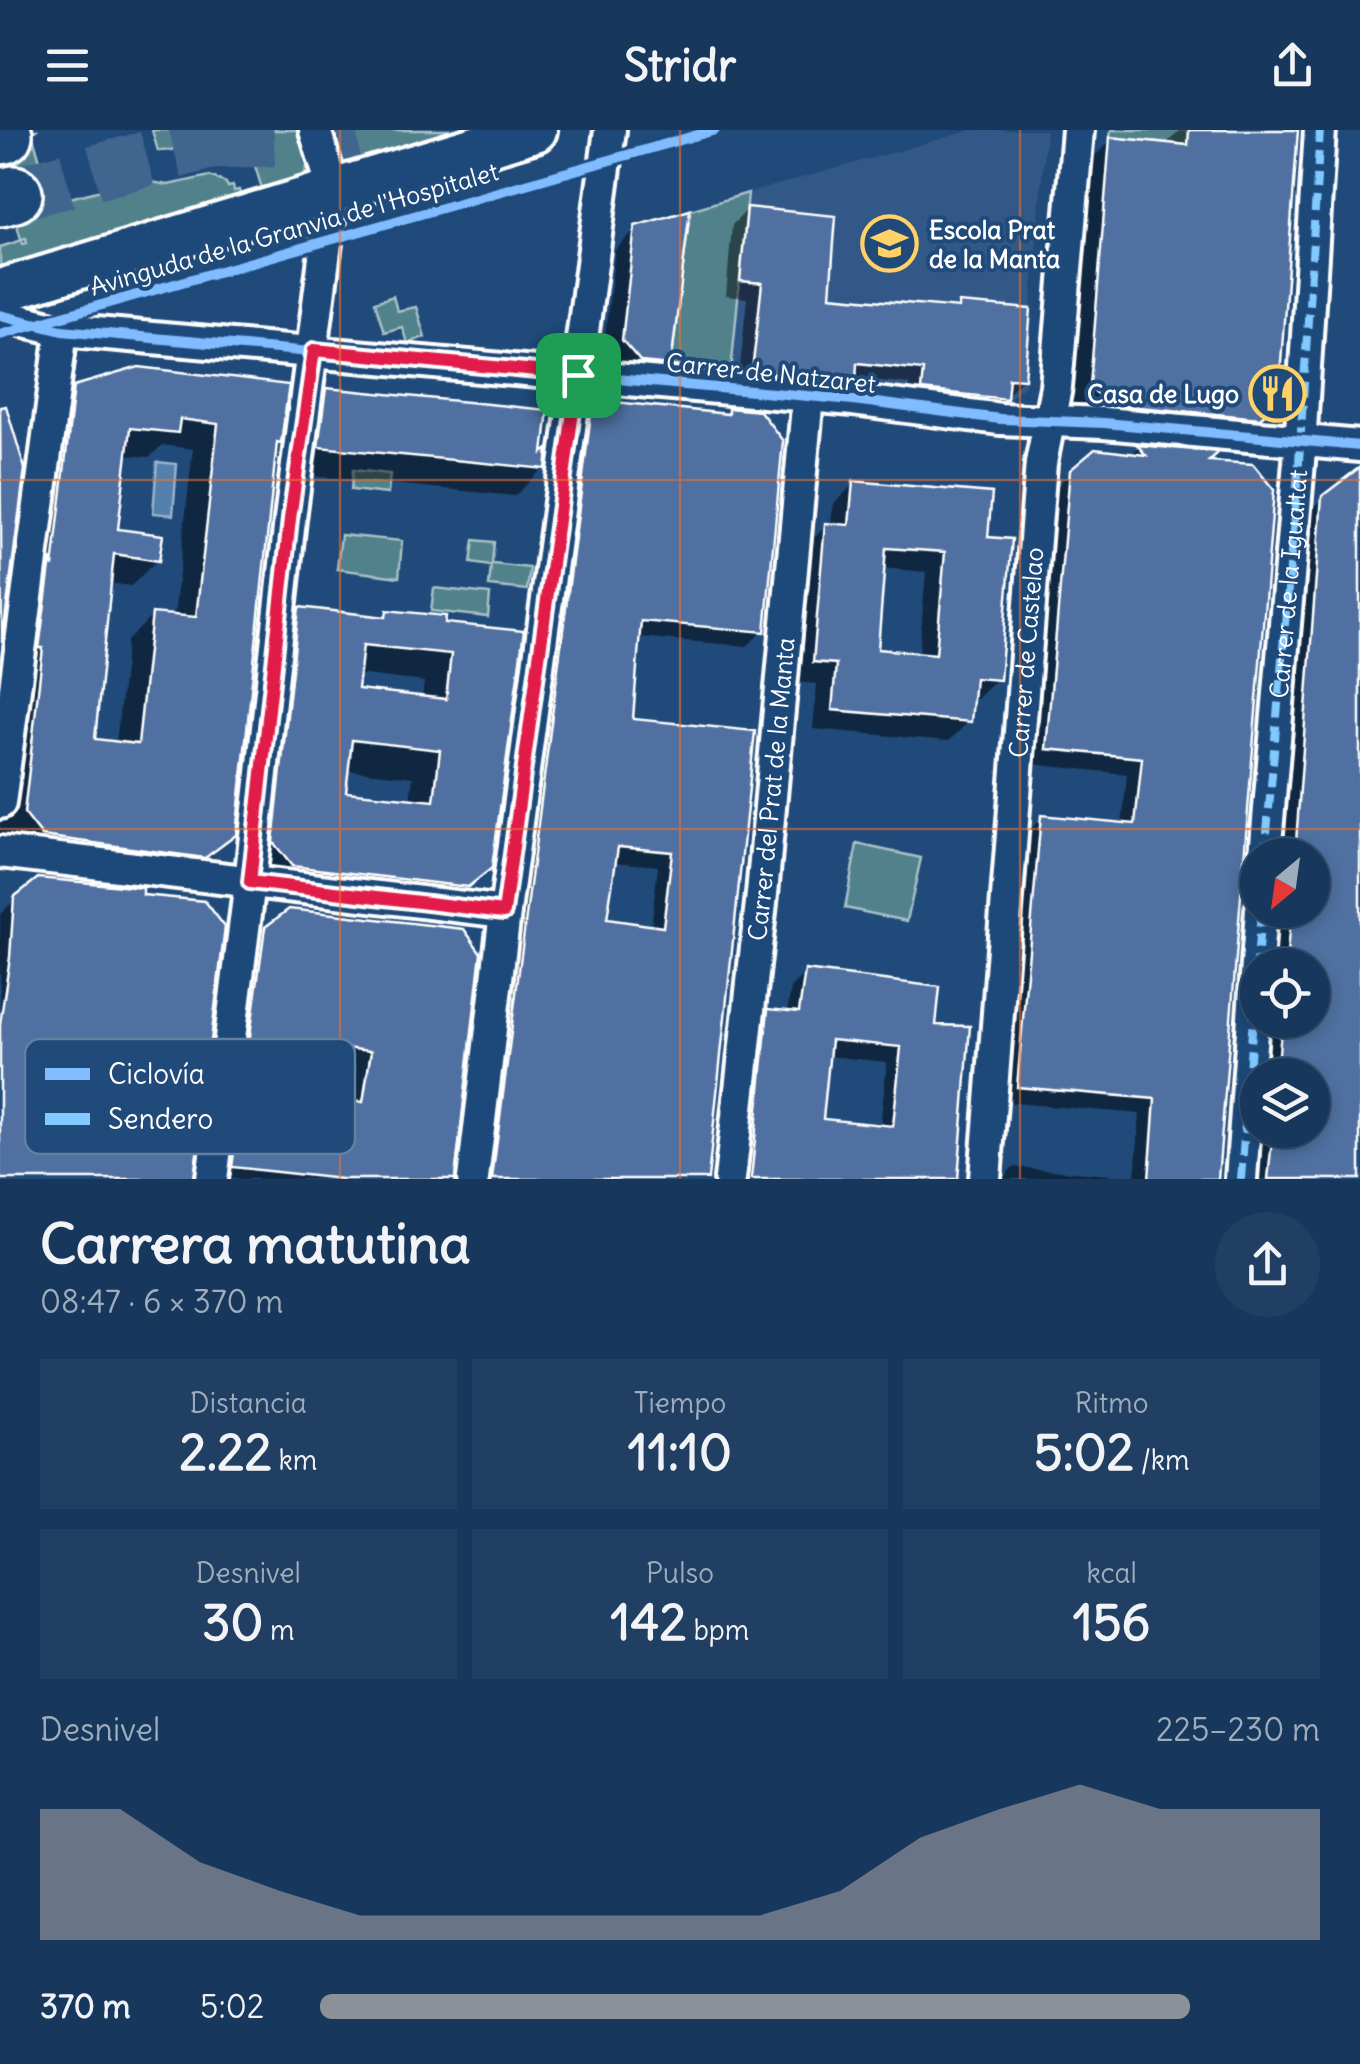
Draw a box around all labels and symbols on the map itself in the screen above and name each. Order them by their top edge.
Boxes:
street label: Avinguda de la Granvia de l'Hospitalet [86,155,502,303]
school or university icon: Escola Prat de la Manta [860,214,920,274]
place label: Escola Prat de la Manta [929,214,1060,275]
pin [536,333,621,418]
street label: Carrer de Natzaret [664,346,878,400]
restaurant icon: Casa de Lugo [1248,364,1308,424]
place label: Casa de Lugo [1087,378,1239,410]
street label: Carrer de la Igualtat [1263,468,1314,700]
street label: Carrer de Castelao [1002,546,1050,759]
street label: Carrer del Prat de la Manta [741,636,802,942]
north arrow [1240,838,1330,928]
legend [25,1039,355,1154]
text: Ciclovía [108,1056,205,1092]
text: Sendero [108,1101,213,1137]

